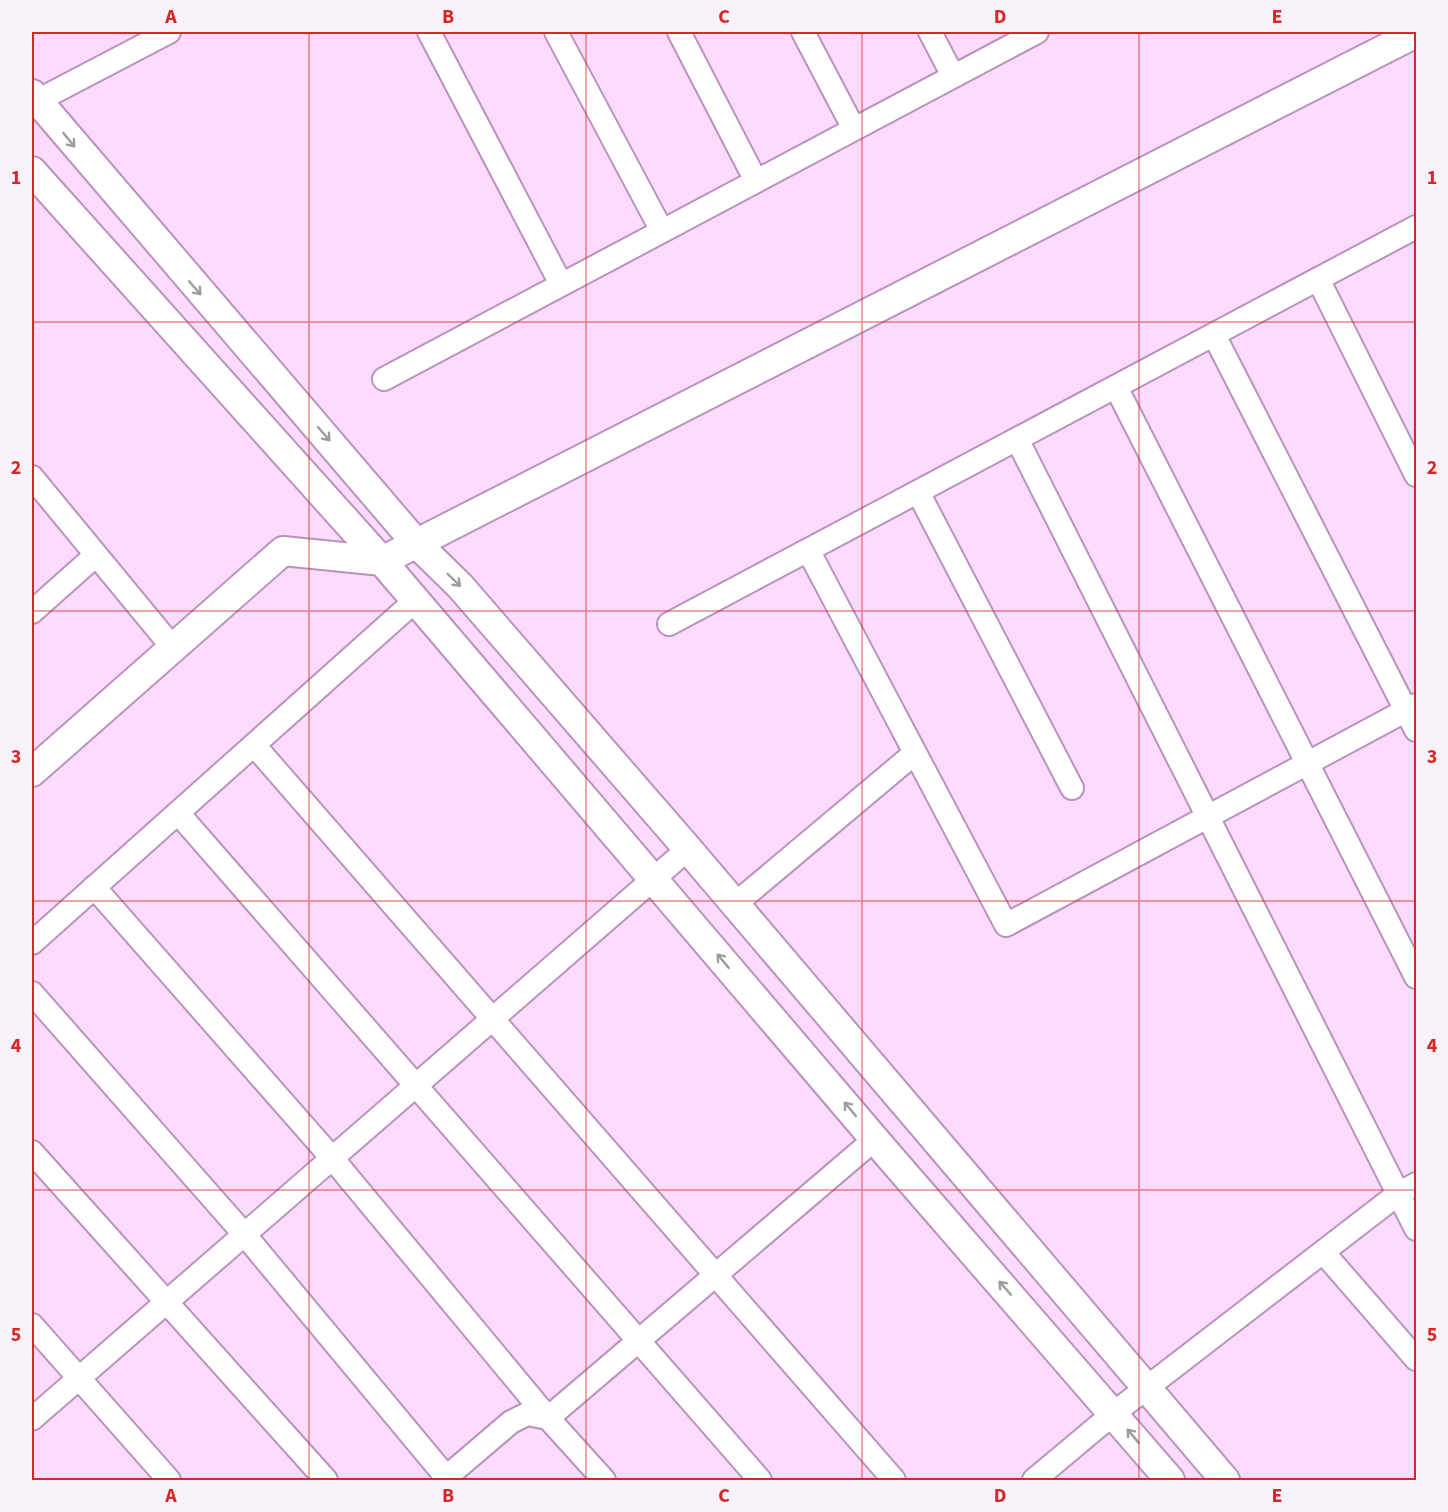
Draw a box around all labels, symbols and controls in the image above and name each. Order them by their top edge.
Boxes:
text: A [164,3,177,31]
text: B [442,3,454,31]
text: C [718,3,730,31]
text: D [994,3,1006,31]
text: E [1272,3,1282,31]
one-way arrow [62,132,75,148]
text: 1 [11,164,21,192]
text: 1 [1427,164,1437,192]
one-way arrow [188,280,202,295]
one-way arrow [317,426,331,441]
text: 2 [11,454,21,482]
text: 2 [1427,454,1437,482]
one-way arrow [446,573,461,587]
text: 3 [11,743,21,771]
text: 3 [1427,743,1437,771]
one-way arrow [716,954,730,969]
text: 4 [11,1032,22,1060]
text: 4 [1427,1032,1438,1060]
one-way arrow [843,1101,856,1117]
one-way arrow [998,1281,1012,1296]
text: 5 [11,1321,21,1349]
text: 5 [1427,1321,1437,1349]
one-way arrow [1127,1428,1140,1444]
text: A [164,1482,177,1510]
text: B [442,1482,454,1510]
text: C [718,1482,730,1510]
text: D [994,1482,1006,1510]
text: E [1272,1482,1282,1510]

